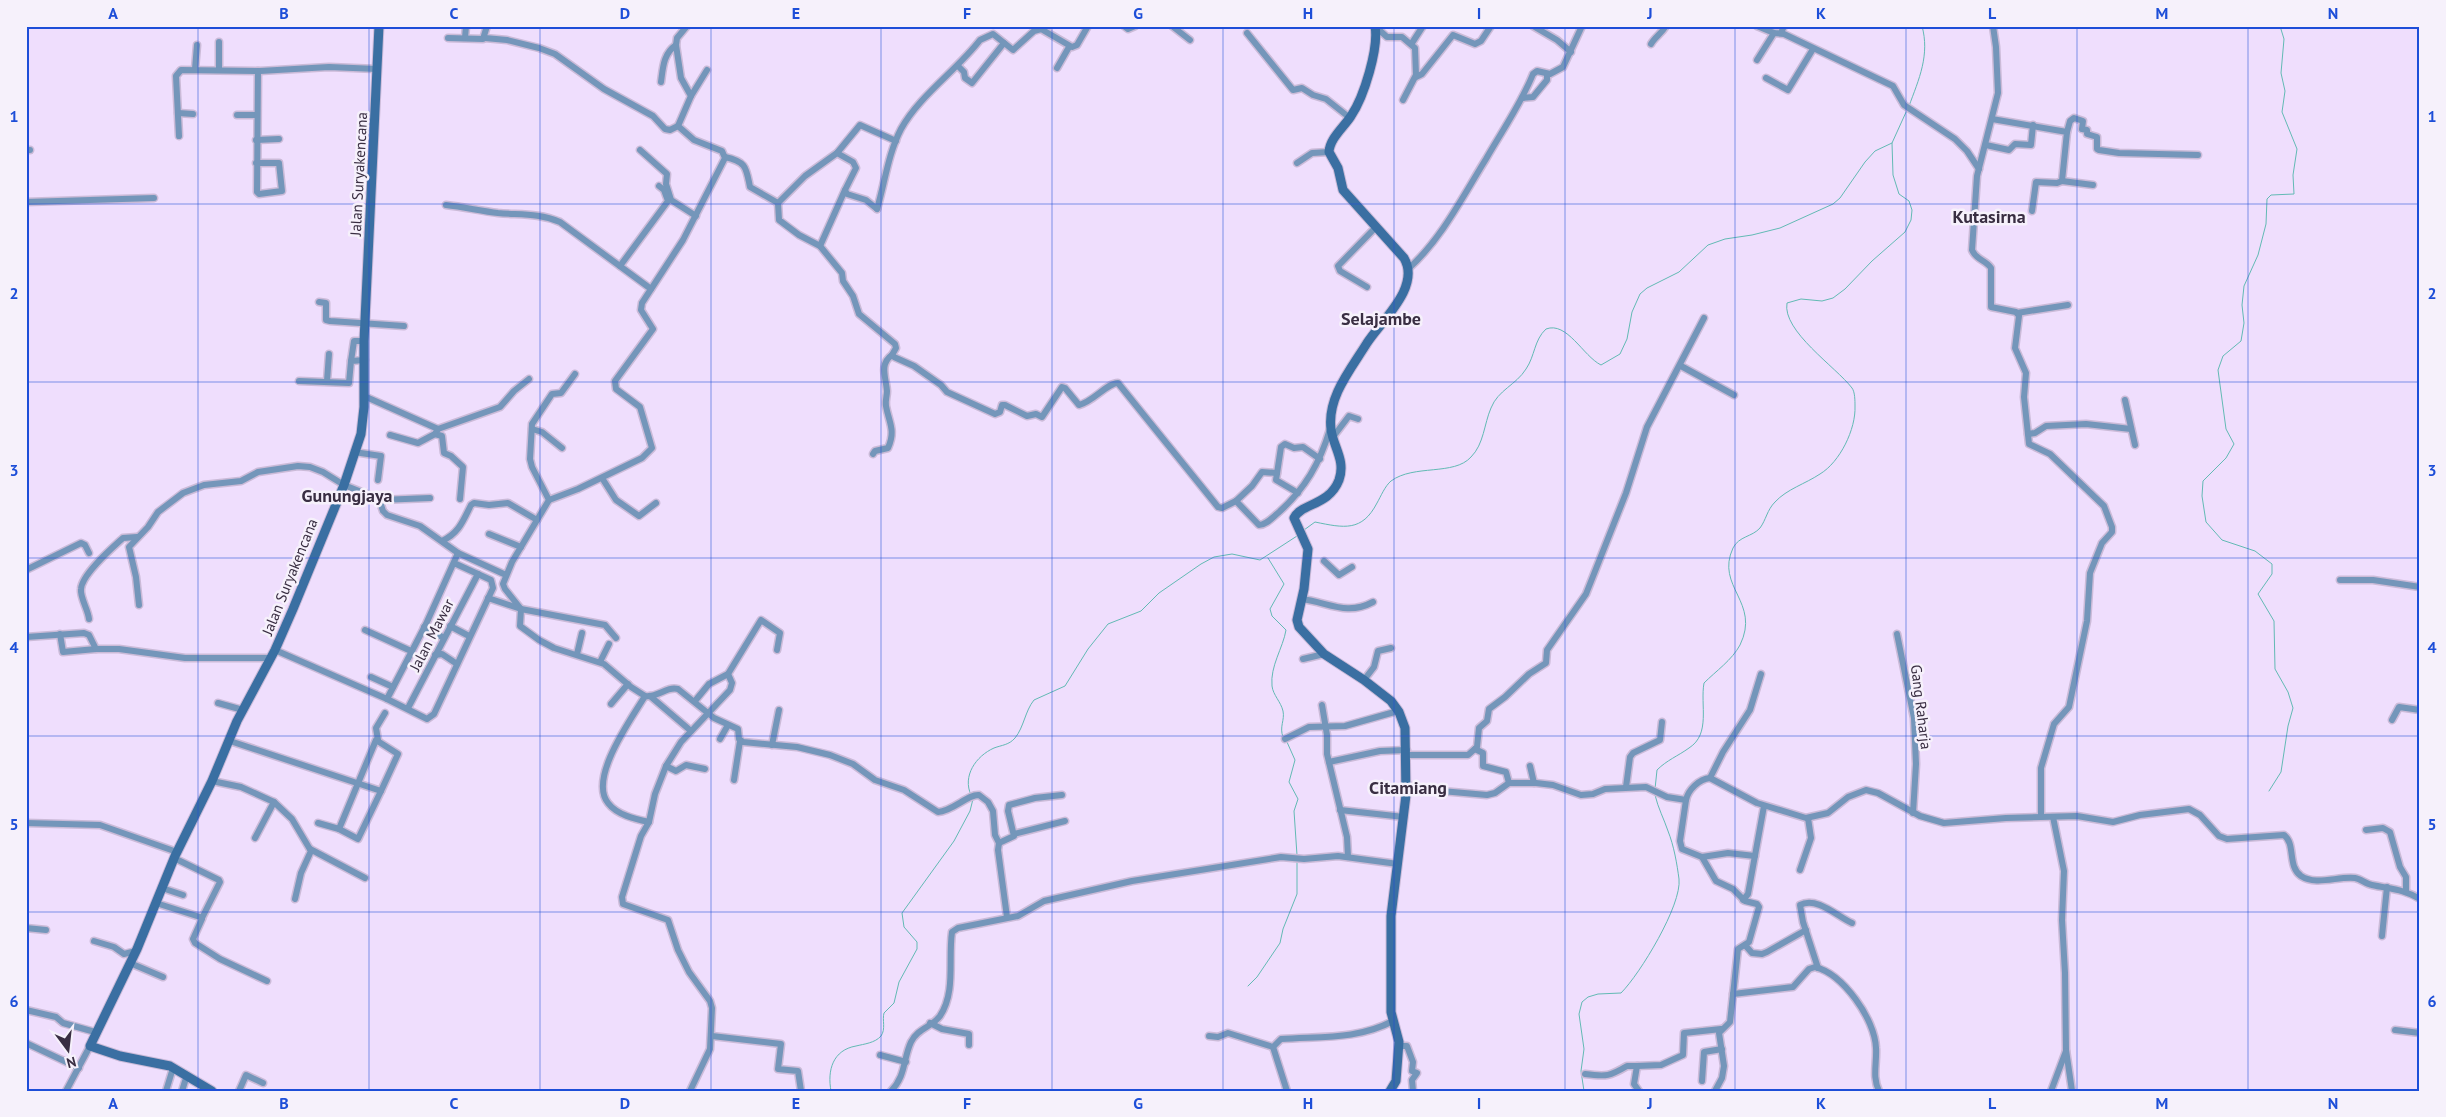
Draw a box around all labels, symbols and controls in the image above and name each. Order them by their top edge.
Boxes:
text: A [108,3,118,23]
text: B [279,3,289,23]
text: C [450,3,459,23]
text: D [620,3,630,23]
text: E [792,3,800,23]
text: F [963,3,971,23]
text: G [1133,3,1143,23]
text: H [1303,3,1313,23]
text: I [1477,3,1481,23]
text: J [1646,3,1653,23]
text: K [1816,3,1826,23]
text: L [1988,3,1997,23]
text: M [2156,3,2168,23]
text: N [2328,3,2338,23]
text: 1 [9,106,19,126]
text: 1 [2427,106,2437,126]
street label: Jalan Suryakencana [346,112,371,237]
district label: Kutasirna [1952,205,2026,228]
text: 2 [9,283,19,303]
text: 2 [2427,283,2437,303]
district label: Selajambe [1341,307,1421,330]
text: 3 [9,460,19,480]
text: 3 [2427,460,2437,480]
district label: Gunungjaya [302,484,393,507]
street label: Jalan Suryakencana [257,516,322,639]
street label: Jalan Mawar [405,595,458,675]
text: 4 [9,637,19,657]
text: 4 [2427,637,2437,657]
street label: Gang Raharja [1907,663,1936,750]
district label: Citamiang [1369,776,1447,799]
text: 5 [9,814,19,834]
text: 5 [2427,814,2437,834]
text: 6 [9,991,19,1011]
text: 6 [2427,991,2437,1011]
north arrow [42,1024,92,1074]
text: N [65,1053,78,1072]
text: A [108,1093,118,1113]
text: B [279,1093,289,1113]
text: C [450,1093,459,1113]
text: D [620,1093,630,1113]
text: E [792,1093,800,1113]
text: F [963,1093,971,1113]
text: G [1133,1093,1143,1113]
text: H [1303,1093,1313,1113]
text: I [1477,1093,1481,1113]
text: J [1646,1093,1653,1113]
text: K [1816,1093,1826,1113]
text: L [1988,1093,1997,1113]
text: M [2156,1093,2168,1113]
text: N [2328,1093,2338,1113]

